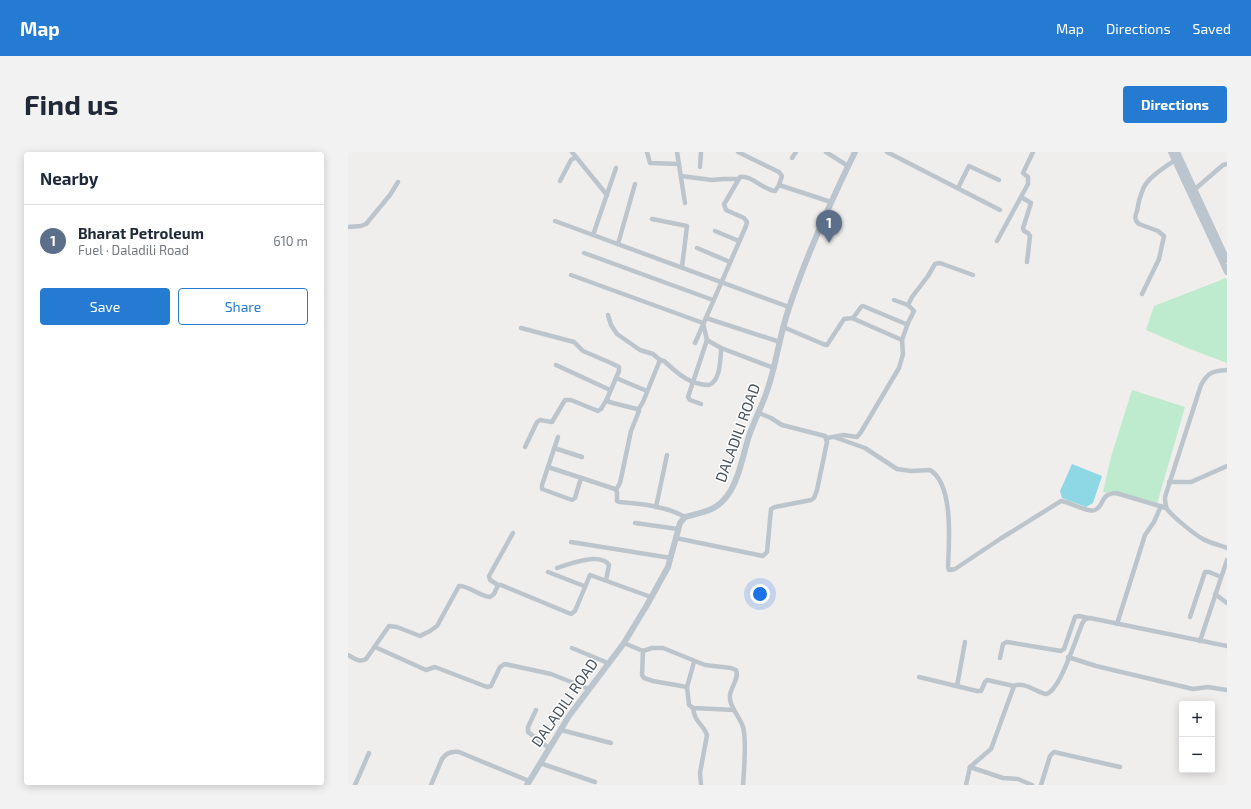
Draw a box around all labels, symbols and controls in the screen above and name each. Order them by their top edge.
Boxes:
text: Map [20,17,60,40]
text: Map [1056,20,1084,37]
text: Directions [1106,20,1171,37]
text: Saved [1193,20,1231,37]
button: Directions [1123,86,1227,123]
text: Find us [24,87,118,121]
text: Nearby [40,168,98,188]
pin: 1 [816,210,842,243]
text: Bharat Petroleum [78,224,204,242]
text: 1 [50,233,56,249]
text: 610 m [273,233,308,249]
text: Fuel · Daladili Road [78,242,189,258]
button: Save [40,288,170,325]
button: Share [178,288,308,325]
street label: DALADILI ROAD [711,381,763,484]
your location [750,584,770,604]
street label: DALADILI ROAD [527,655,601,750]
map controls [1179,701,1215,773]
button: + [1179,701,1215,737]
button: − [1179,737,1215,773]

